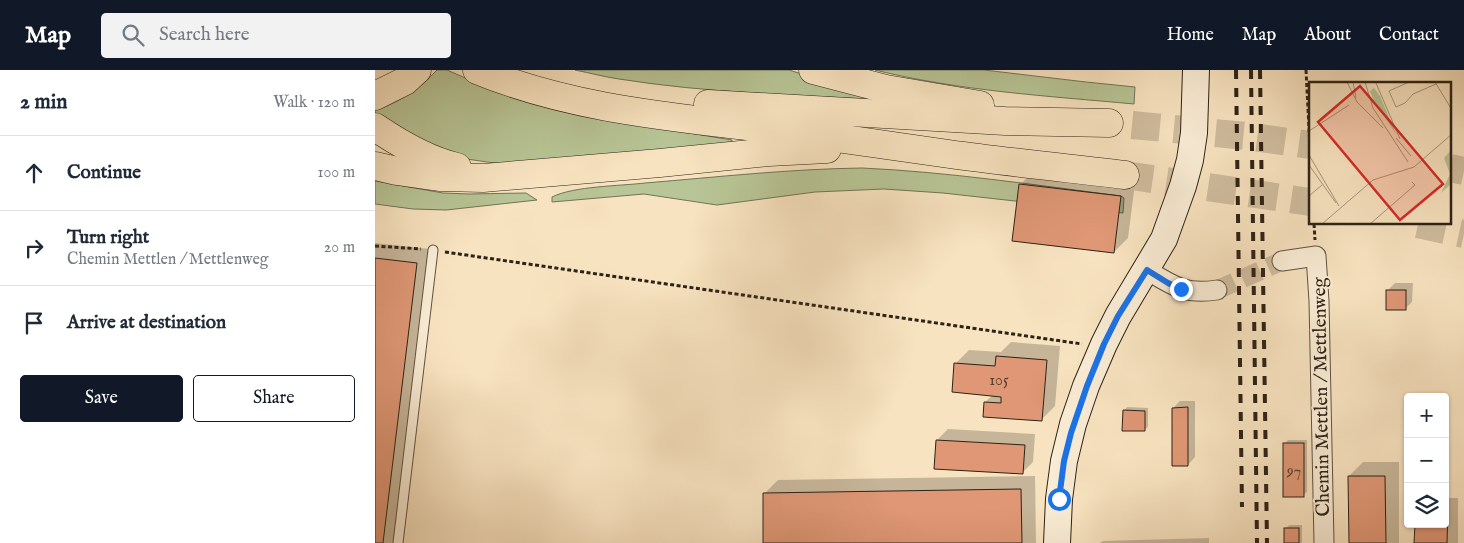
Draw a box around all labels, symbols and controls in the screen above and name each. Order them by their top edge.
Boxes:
search box [101,13,451,58]
text: Map [25,20,71,51]
icon: search [119,21,147,49]
text: Search here [159,23,250,47]
text: Home [1167,24,1214,47]
text: Map [1242,24,1276,47]
text: About [1304,24,1351,47]
text: Contact [1379,24,1439,47]
inset map [1309,82,1451,225]
text: 2 min [20,89,67,116]
text: Walk · 120 m [273,93,355,113]
icon: ahead [20,159,48,187]
text: Continue [67,161,141,185]
text: 100 m [318,163,355,183]
text: Turn right [67,226,149,250]
icon: right [20,234,48,262]
text: 20 m [324,238,355,258]
text: Chemin Mettlen / Mettlenweg [67,250,268,270]
street label: Chemin Mettlen / Mettlenweg [1308,276,1336,517]
route end [1170,278,1193,301]
icon: arrive [20,309,48,337]
text: Arrive at destination [67,311,226,335]
house number: 105 [989,371,1009,391]
button: Save [20,375,183,422]
button: Share [193,375,355,422]
map controls [1404,393,1449,528]
button: + [1404,393,1449,438]
button: − [1404,438,1449,483]
house number: 97 [1286,462,1301,482]
button: layers [1404,483,1449,528]
route start [1048,488,1071,511]

